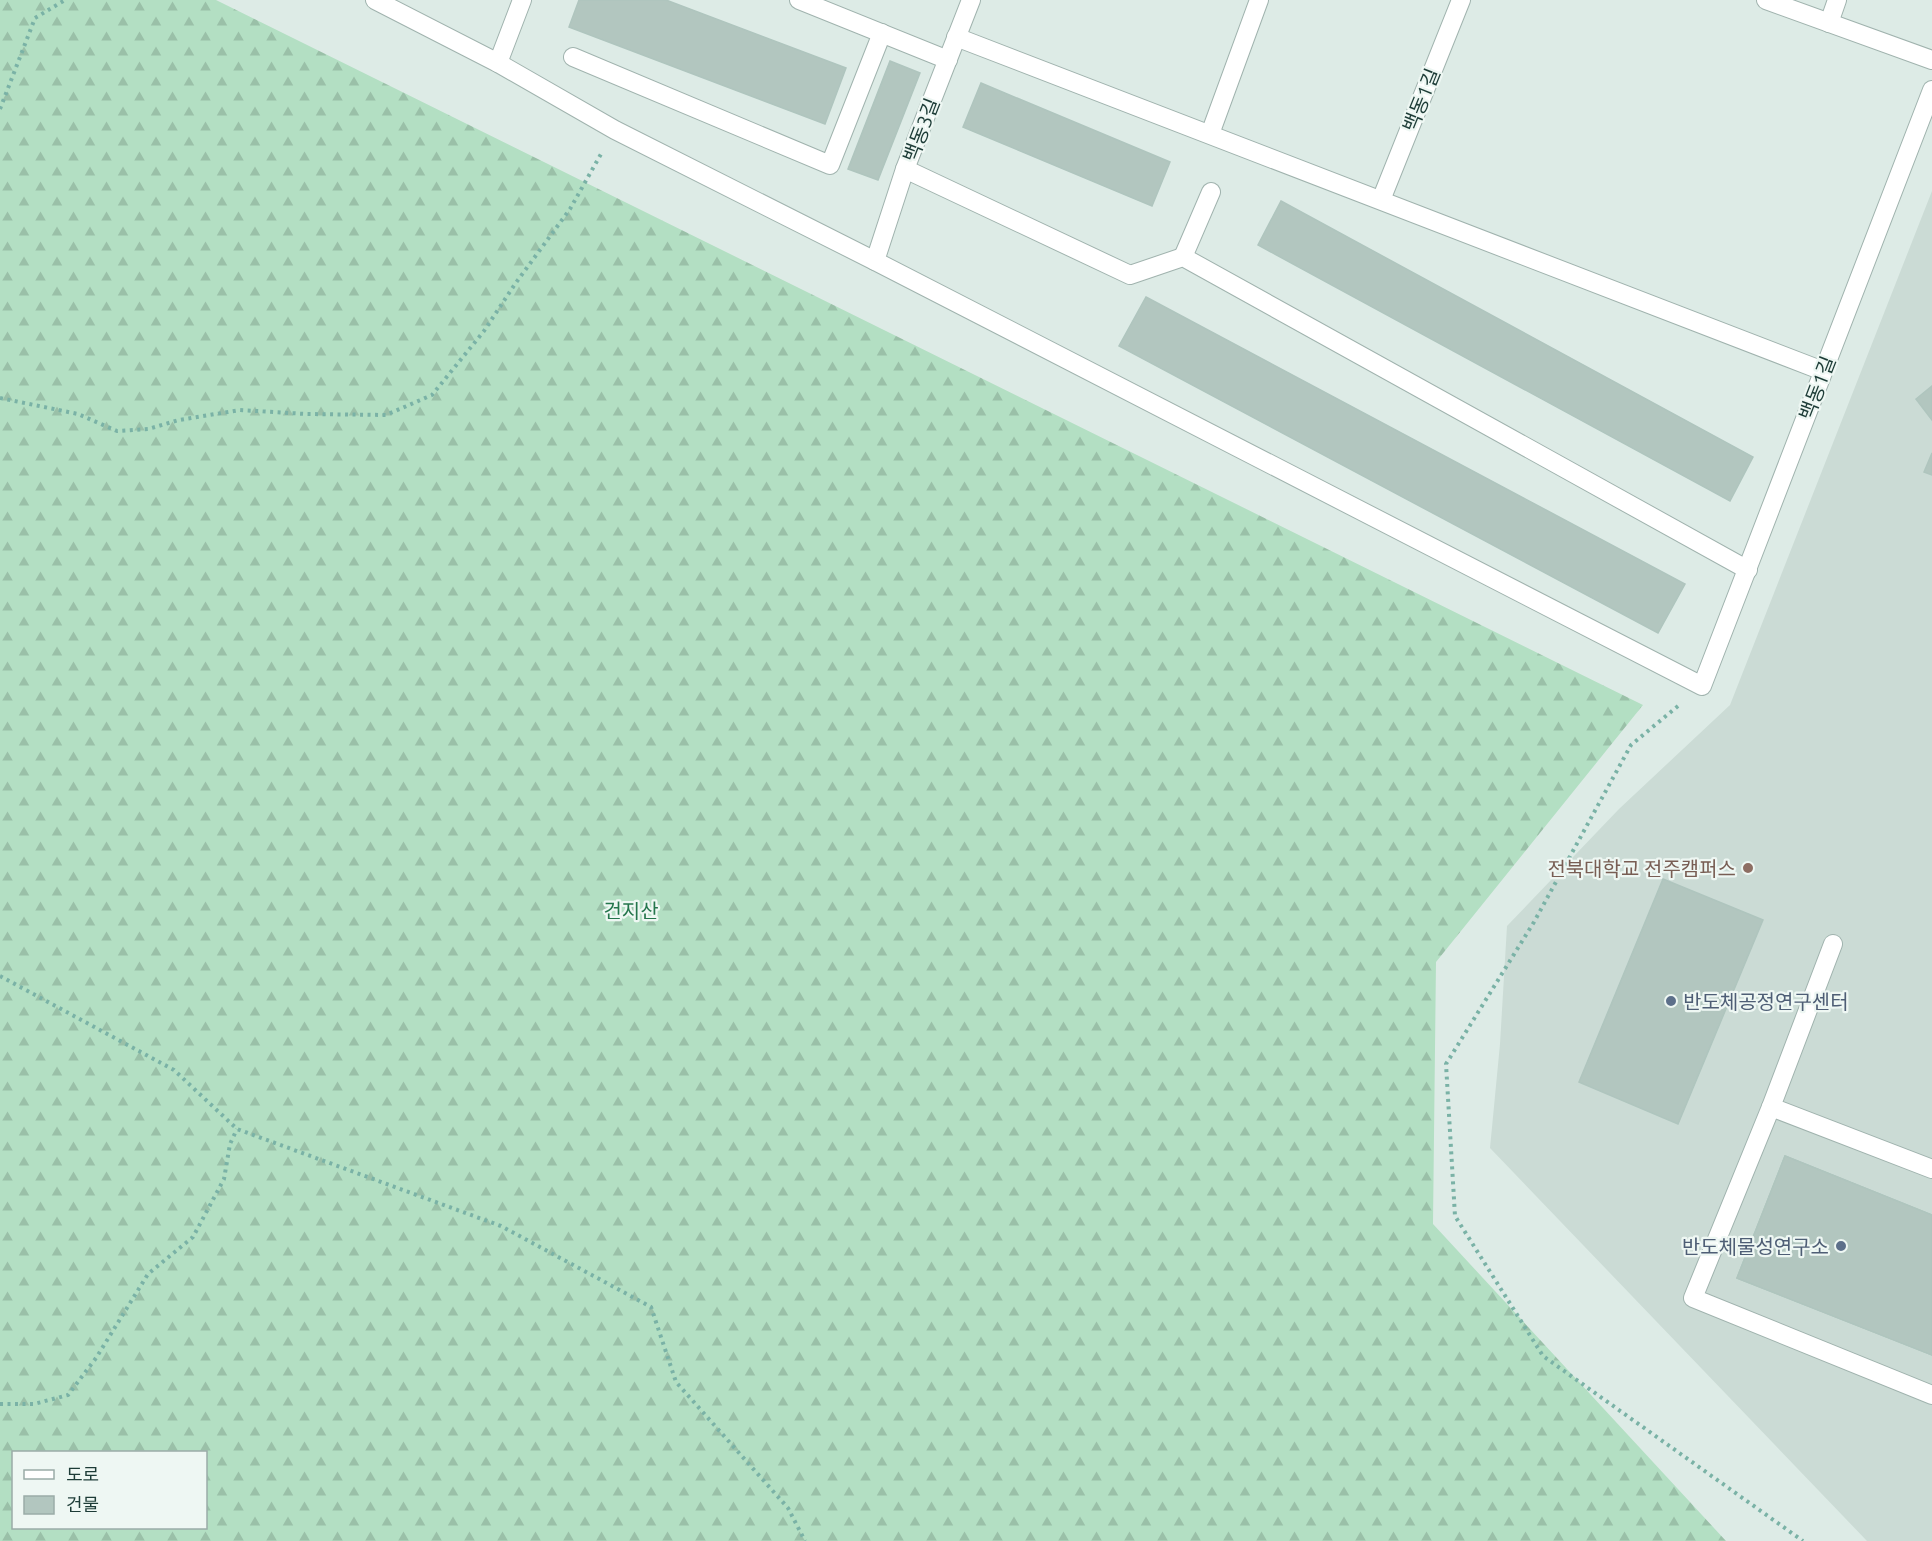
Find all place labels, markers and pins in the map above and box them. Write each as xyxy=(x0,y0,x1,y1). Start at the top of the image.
place label: 전북대학교 전주캠퍼스 xyxy=(1547,857,1736,880)
marker: 전북대학교 전주캠퍼스 xyxy=(1741,861,1755,875)
place label: 반도체공정연구센터 xyxy=(1683,990,1849,1013)
marker: 반도체공정연구센터 xyxy=(1664,994,1678,1008)
place label: 반도체물성연구소 xyxy=(1682,1235,1829,1258)
marker: 반도체물성연구소 xyxy=(1834,1239,1848,1253)

